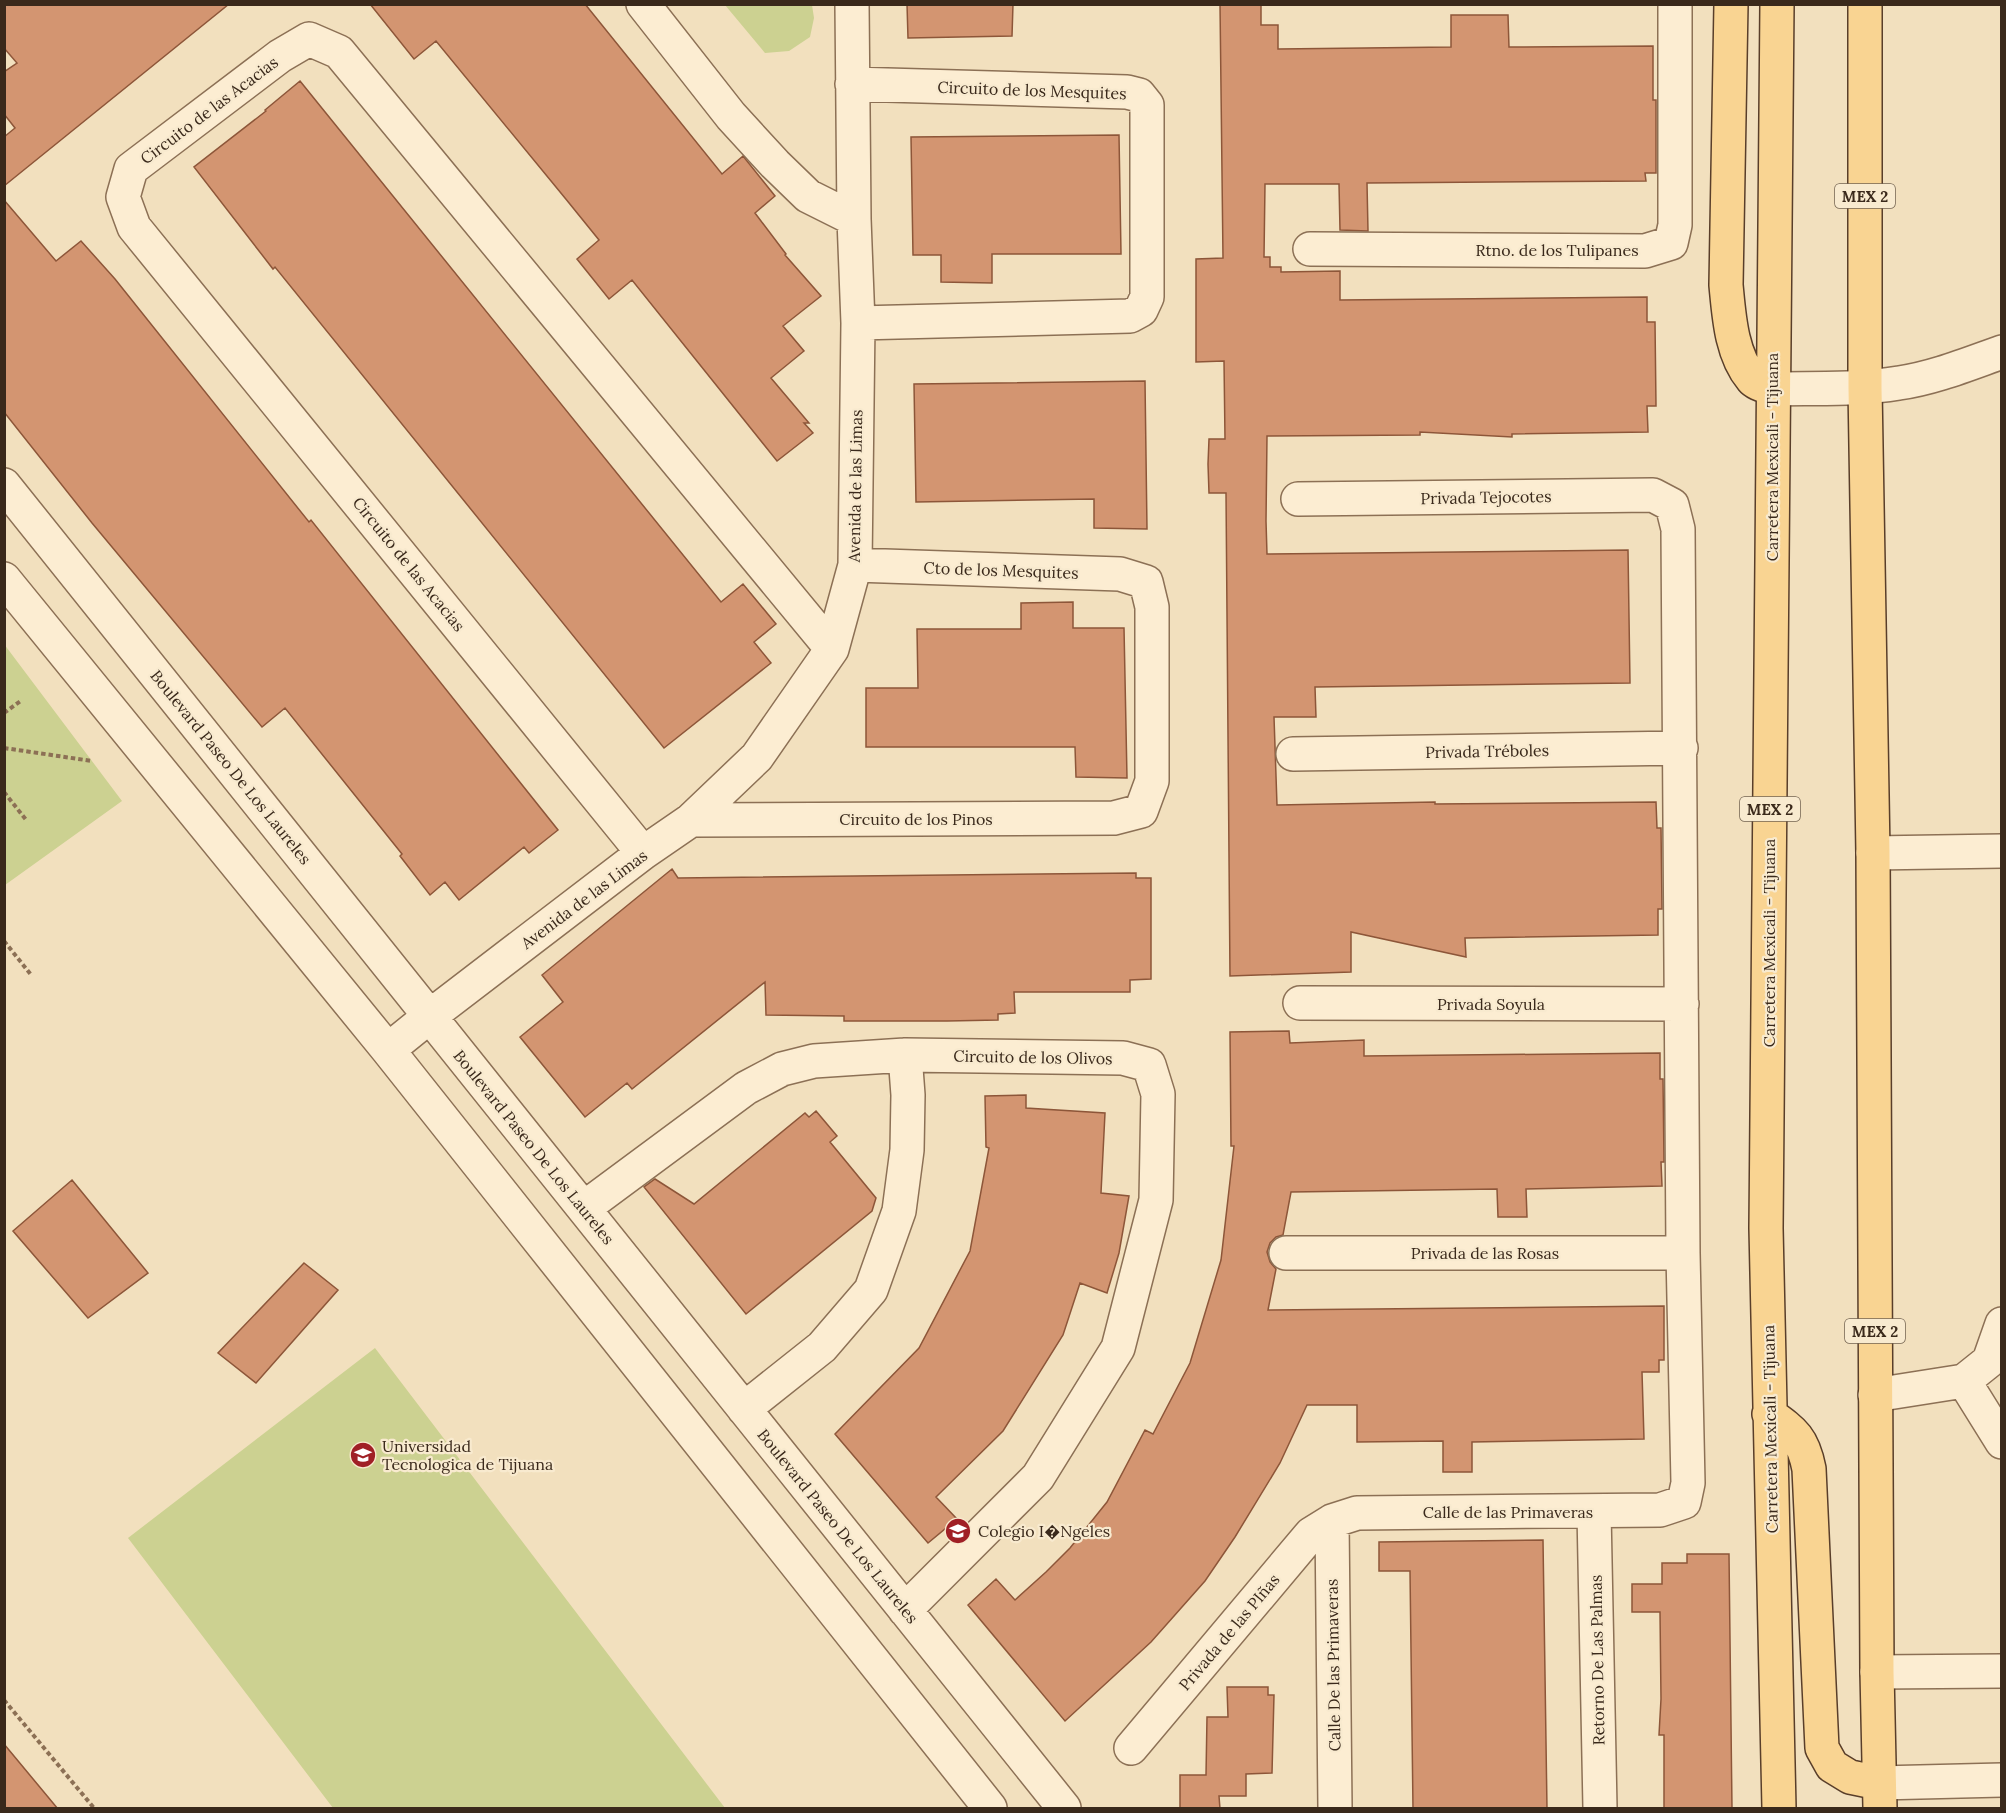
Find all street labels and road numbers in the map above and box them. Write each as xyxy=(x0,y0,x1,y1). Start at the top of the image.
street label: Circuito de las Acacias xyxy=(136,52,282,168)
street label: Circuito de los Mesquites xyxy=(937,77,1127,103)
road number: MEX 2 xyxy=(1835,184,1895,208)
street label: Rtno. de los Tulipanes xyxy=(1475,240,1639,260)
street label: Carretera Mexicali - Tijuana xyxy=(1762,353,1782,561)
street label: Avenida de las Limas xyxy=(844,409,866,564)
street label: Privada Tejocotes xyxy=(1420,486,1552,508)
street label: Circuito de las Acacias xyxy=(349,493,469,635)
street label: Cto de los Mesquites xyxy=(923,557,1079,583)
street label: Boulevard Paseo De Los Laureles xyxy=(146,666,316,868)
street label: Privada Tréboles xyxy=(1425,740,1549,762)
road number: MEX 2 xyxy=(1740,797,1800,821)
street label: Circuito de los Pinos xyxy=(839,809,993,829)
street label: Carretera Mexicali - Tijuana xyxy=(1759,839,1779,1047)
street label: Avenida de las Limas xyxy=(516,845,651,954)
street label: Privada Soyula xyxy=(1437,994,1545,1014)
street label: Boulevard Paseo De Los Laureles xyxy=(449,1046,619,1248)
street label: Circuito de los Olivos xyxy=(953,1046,1113,1068)
street label: Privada de las Rosas xyxy=(1411,1243,1559,1263)
road number: MEX 2 xyxy=(1845,1319,1905,1343)
street label: Carretera Mexicali - Tijuana xyxy=(1758,1325,1782,1533)
street label: Boulevard Paseo De Los Laureles xyxy=(753,1425,923,1627)
street label: Calle de las Primaveras xyxy=(1423,1502,1593,1522)
street label: Privada de las PIñas xyxy=(1174,1570,1284,1694)
street label: Retorno De Las Palmas xyxy=(1586,1574,1608,1746)
street label: Calle De las Primaveras xyxy=(1321,1578,1345,1752)

